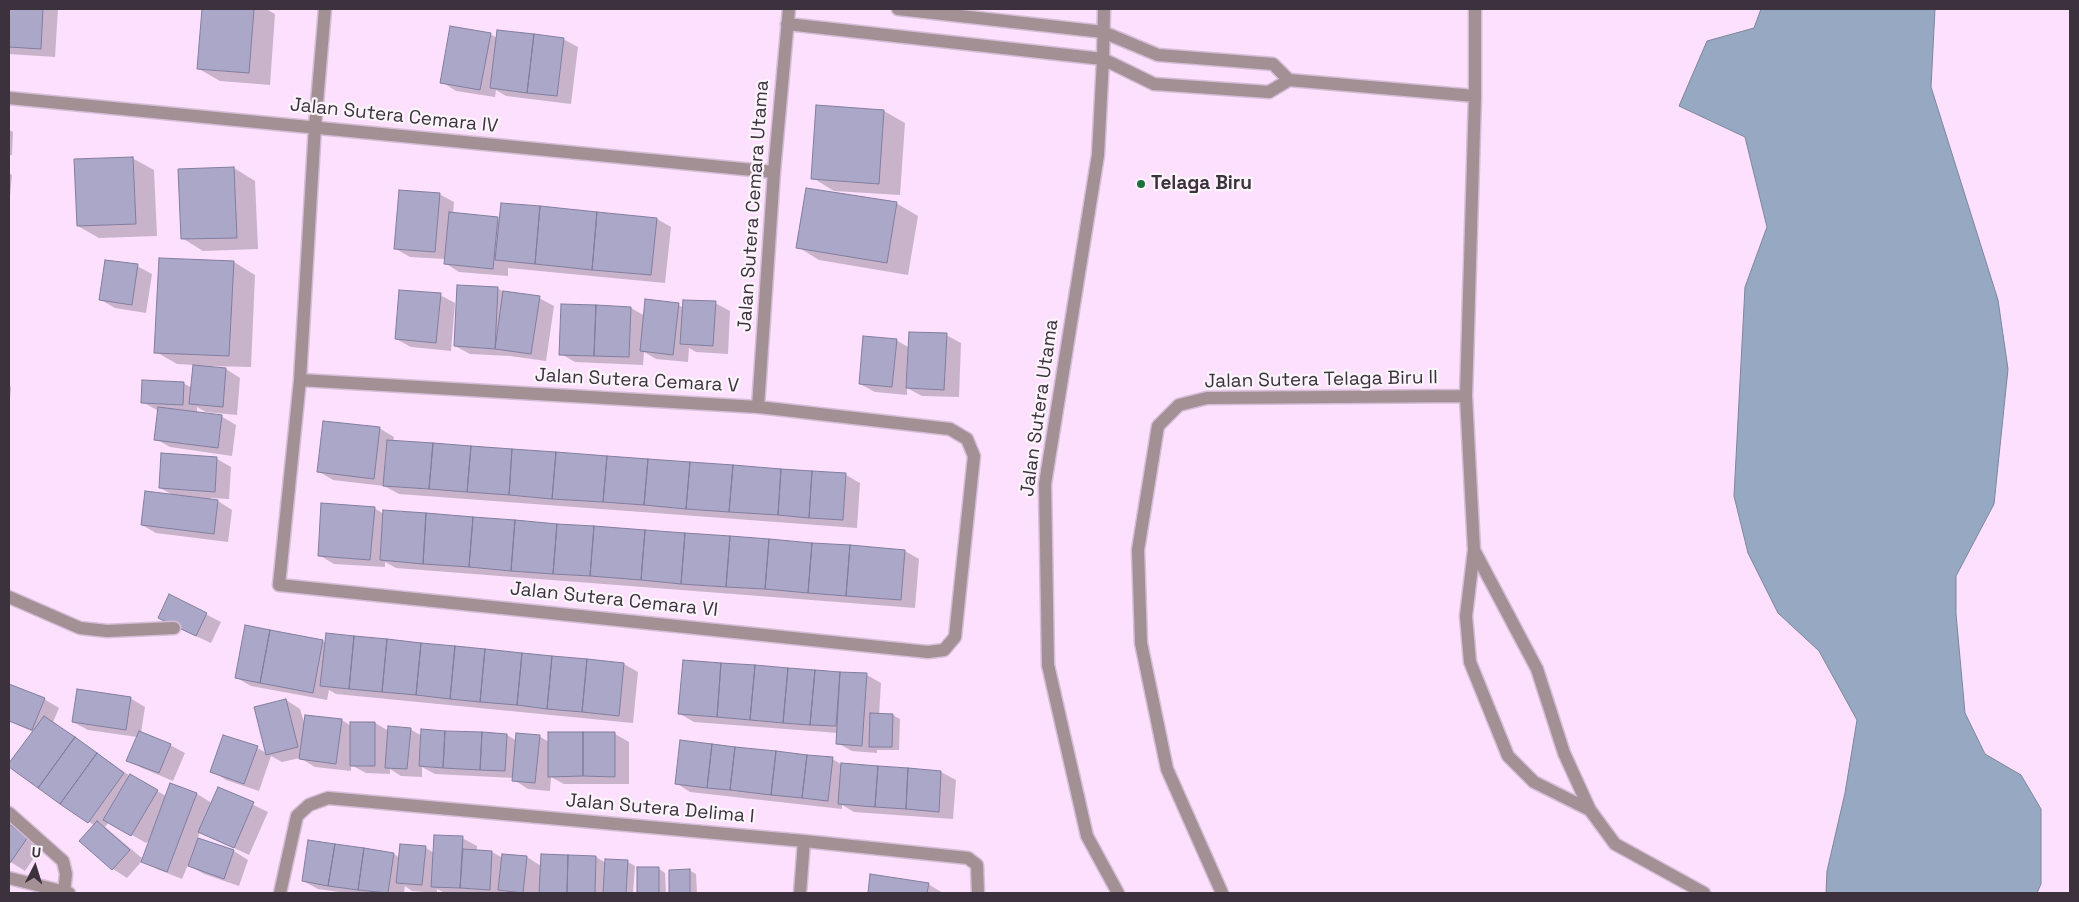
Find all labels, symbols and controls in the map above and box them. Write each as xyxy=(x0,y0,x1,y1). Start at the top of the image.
street label: Jalan Sutera Cemara Utama xyxy=(734,79,774,333)
street label: Jalan Sutera Cemara IV xyxy=(289,94,499,138)
place label: Telaga Biru xyxy=(1151,173,1252,195)
marker: Telaga Biru xyxy=(1135,178,1147,190)
street label: Jalan Sutera Utama xyxy=(1016,318,1064,498)
street label: Jalan Sutera Cemara V xyxy=(534,364,740,398)
street label: Jalan Sutera Telaga Biru II xyxy=(1204,367,1438,393)
street label: Jalan Sutera Cemara VI xyxy=(509,578,719,622)
street label: Jalan Sutera Delima I xyxy=(565,789,755,829)
north arrow xyxy=(10,842,60,892)
text: U xyxy=(31,843,42,861)

